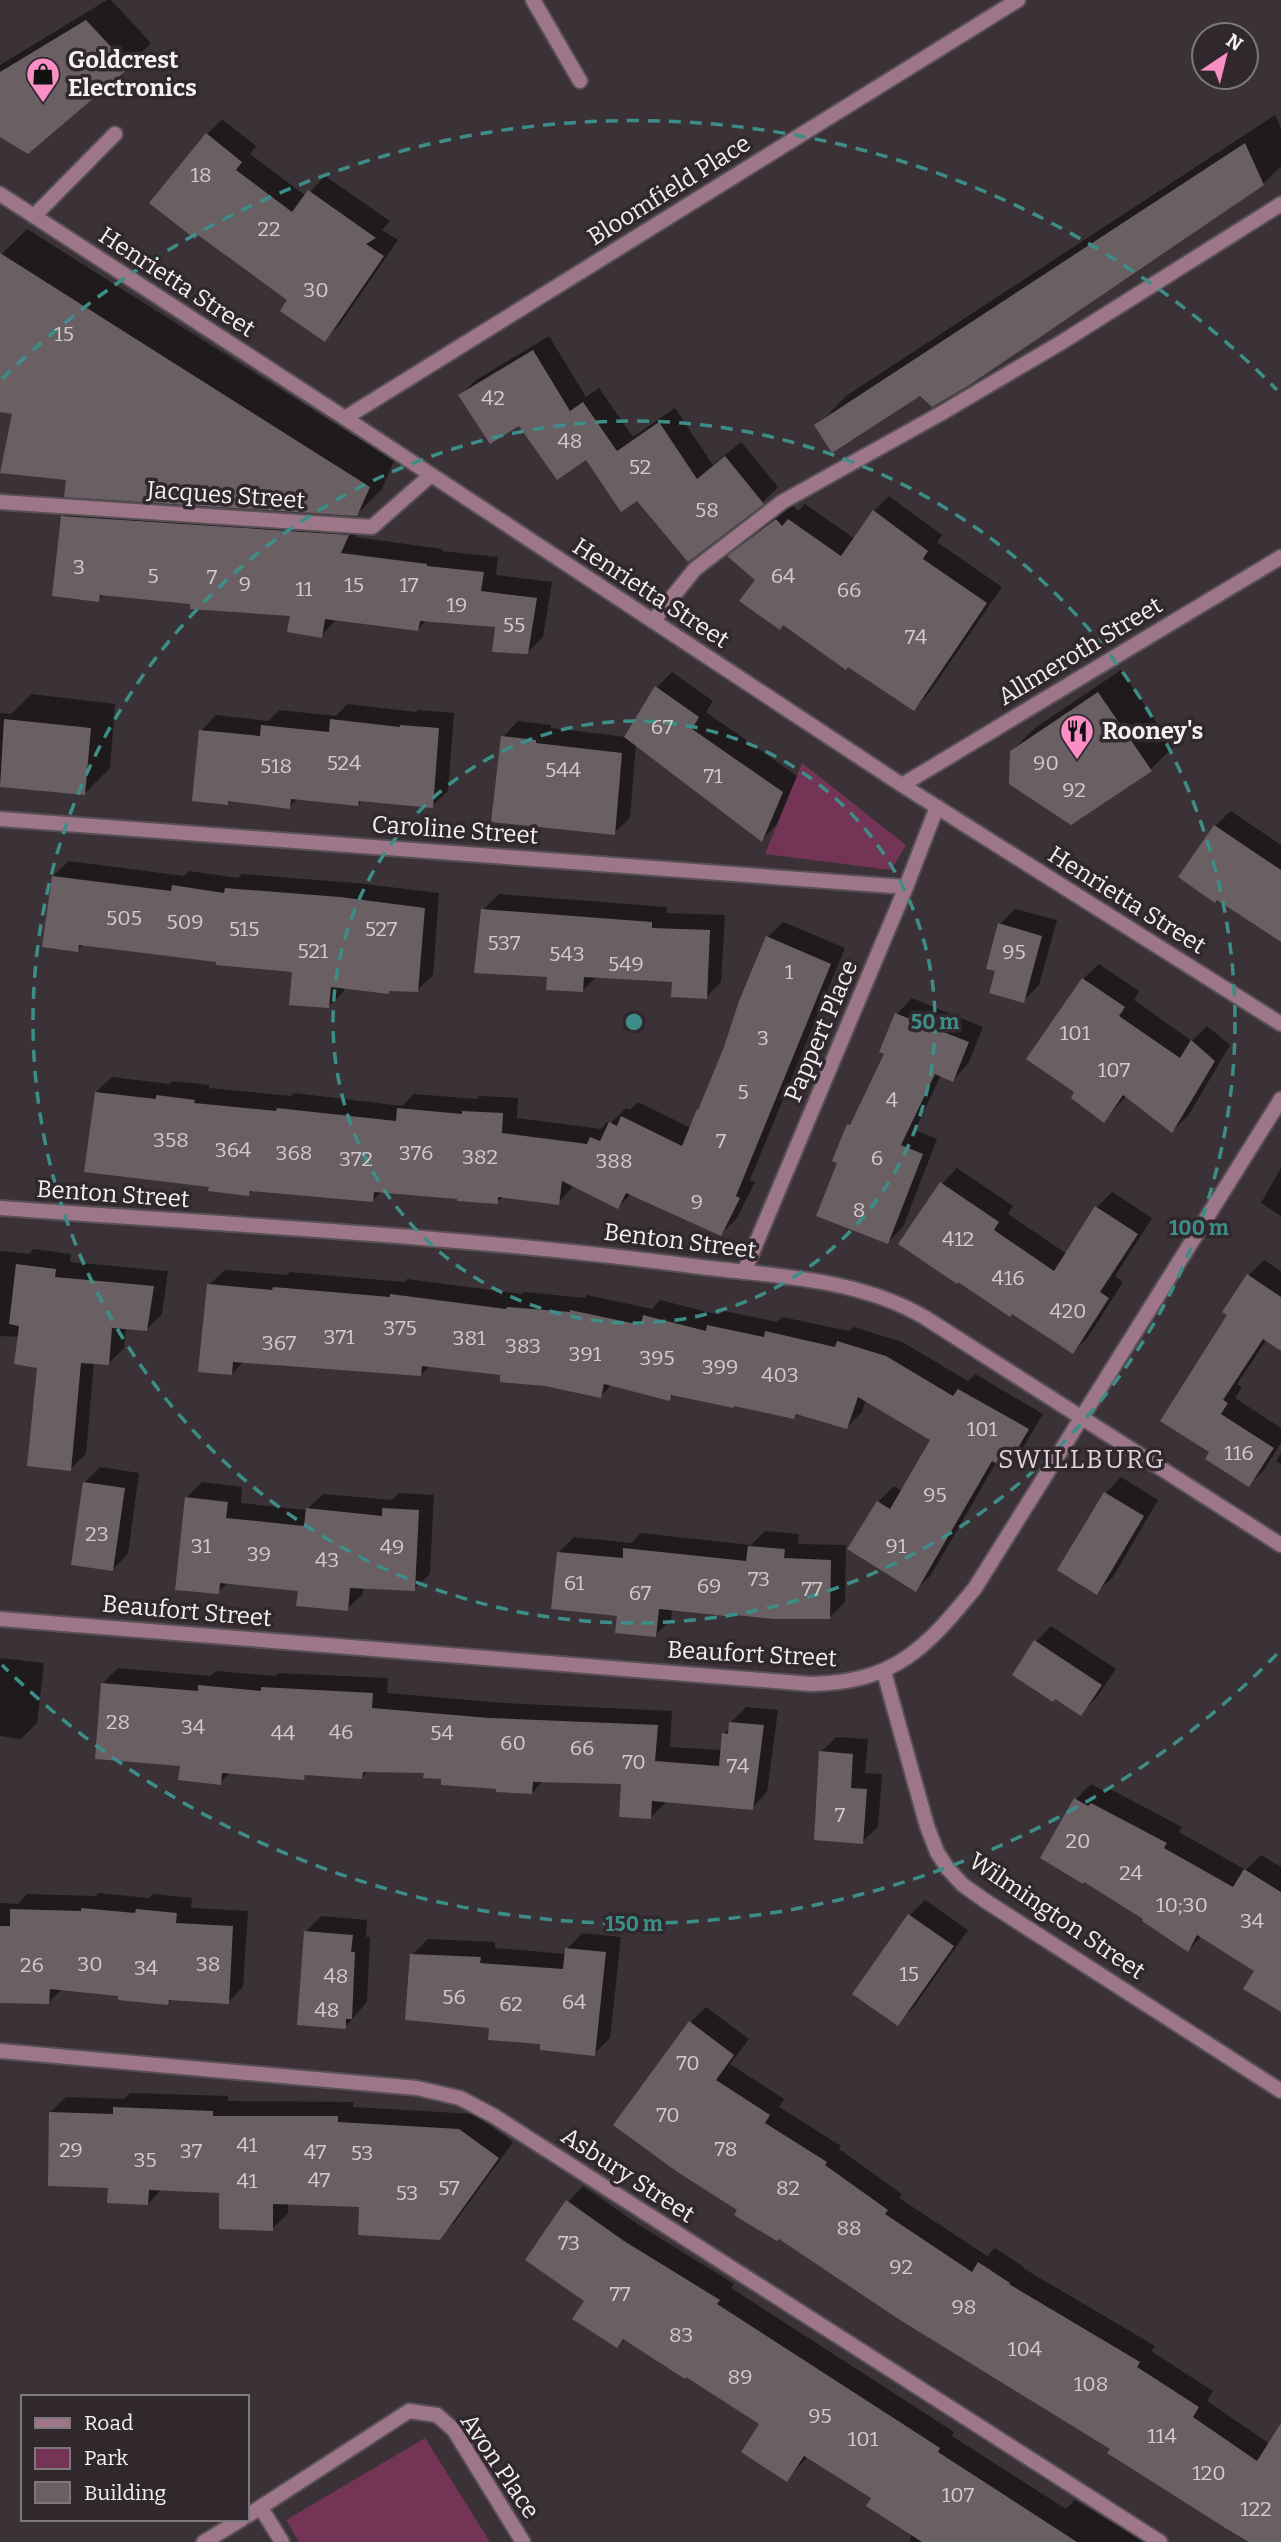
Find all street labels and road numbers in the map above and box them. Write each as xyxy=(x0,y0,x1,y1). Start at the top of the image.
street label: Bloomfield Place xyxy=(583,129,755,251)
street label: Henrietta Street xyxy=(94,221,261,343)
street label: Jacques Street xyxy=(145,475,306,515)
street label: Henrietta Street xyxy=(568,532,735,654)
street label: Allmeroth Street xyxy=(993,591,1167,711)
street label: Caroline Street xyxy=(371,810,540,850)
street label: Henrietta Street xyxy=(1043,840,1211,960)
street label: Pappert Place xyxy=(779,956,863,1106)
street label: Benton Street xyxy=(35,1175,191,1213)
street label: Benton Street xyxy=(602,1218,758,1264)
street label: Beaufort Street xyxy=(101,1590,273,1632)
street label: Beaufort Street xyxy=(666,1636,838,1672)
street label: Wilmington Street xyxy=(964,1847,1150,1985)
street label: Asbury Street xyxy=(556,2122,700,2229)
street label: Avon Place xyxy=(455,2408,545,2524)

